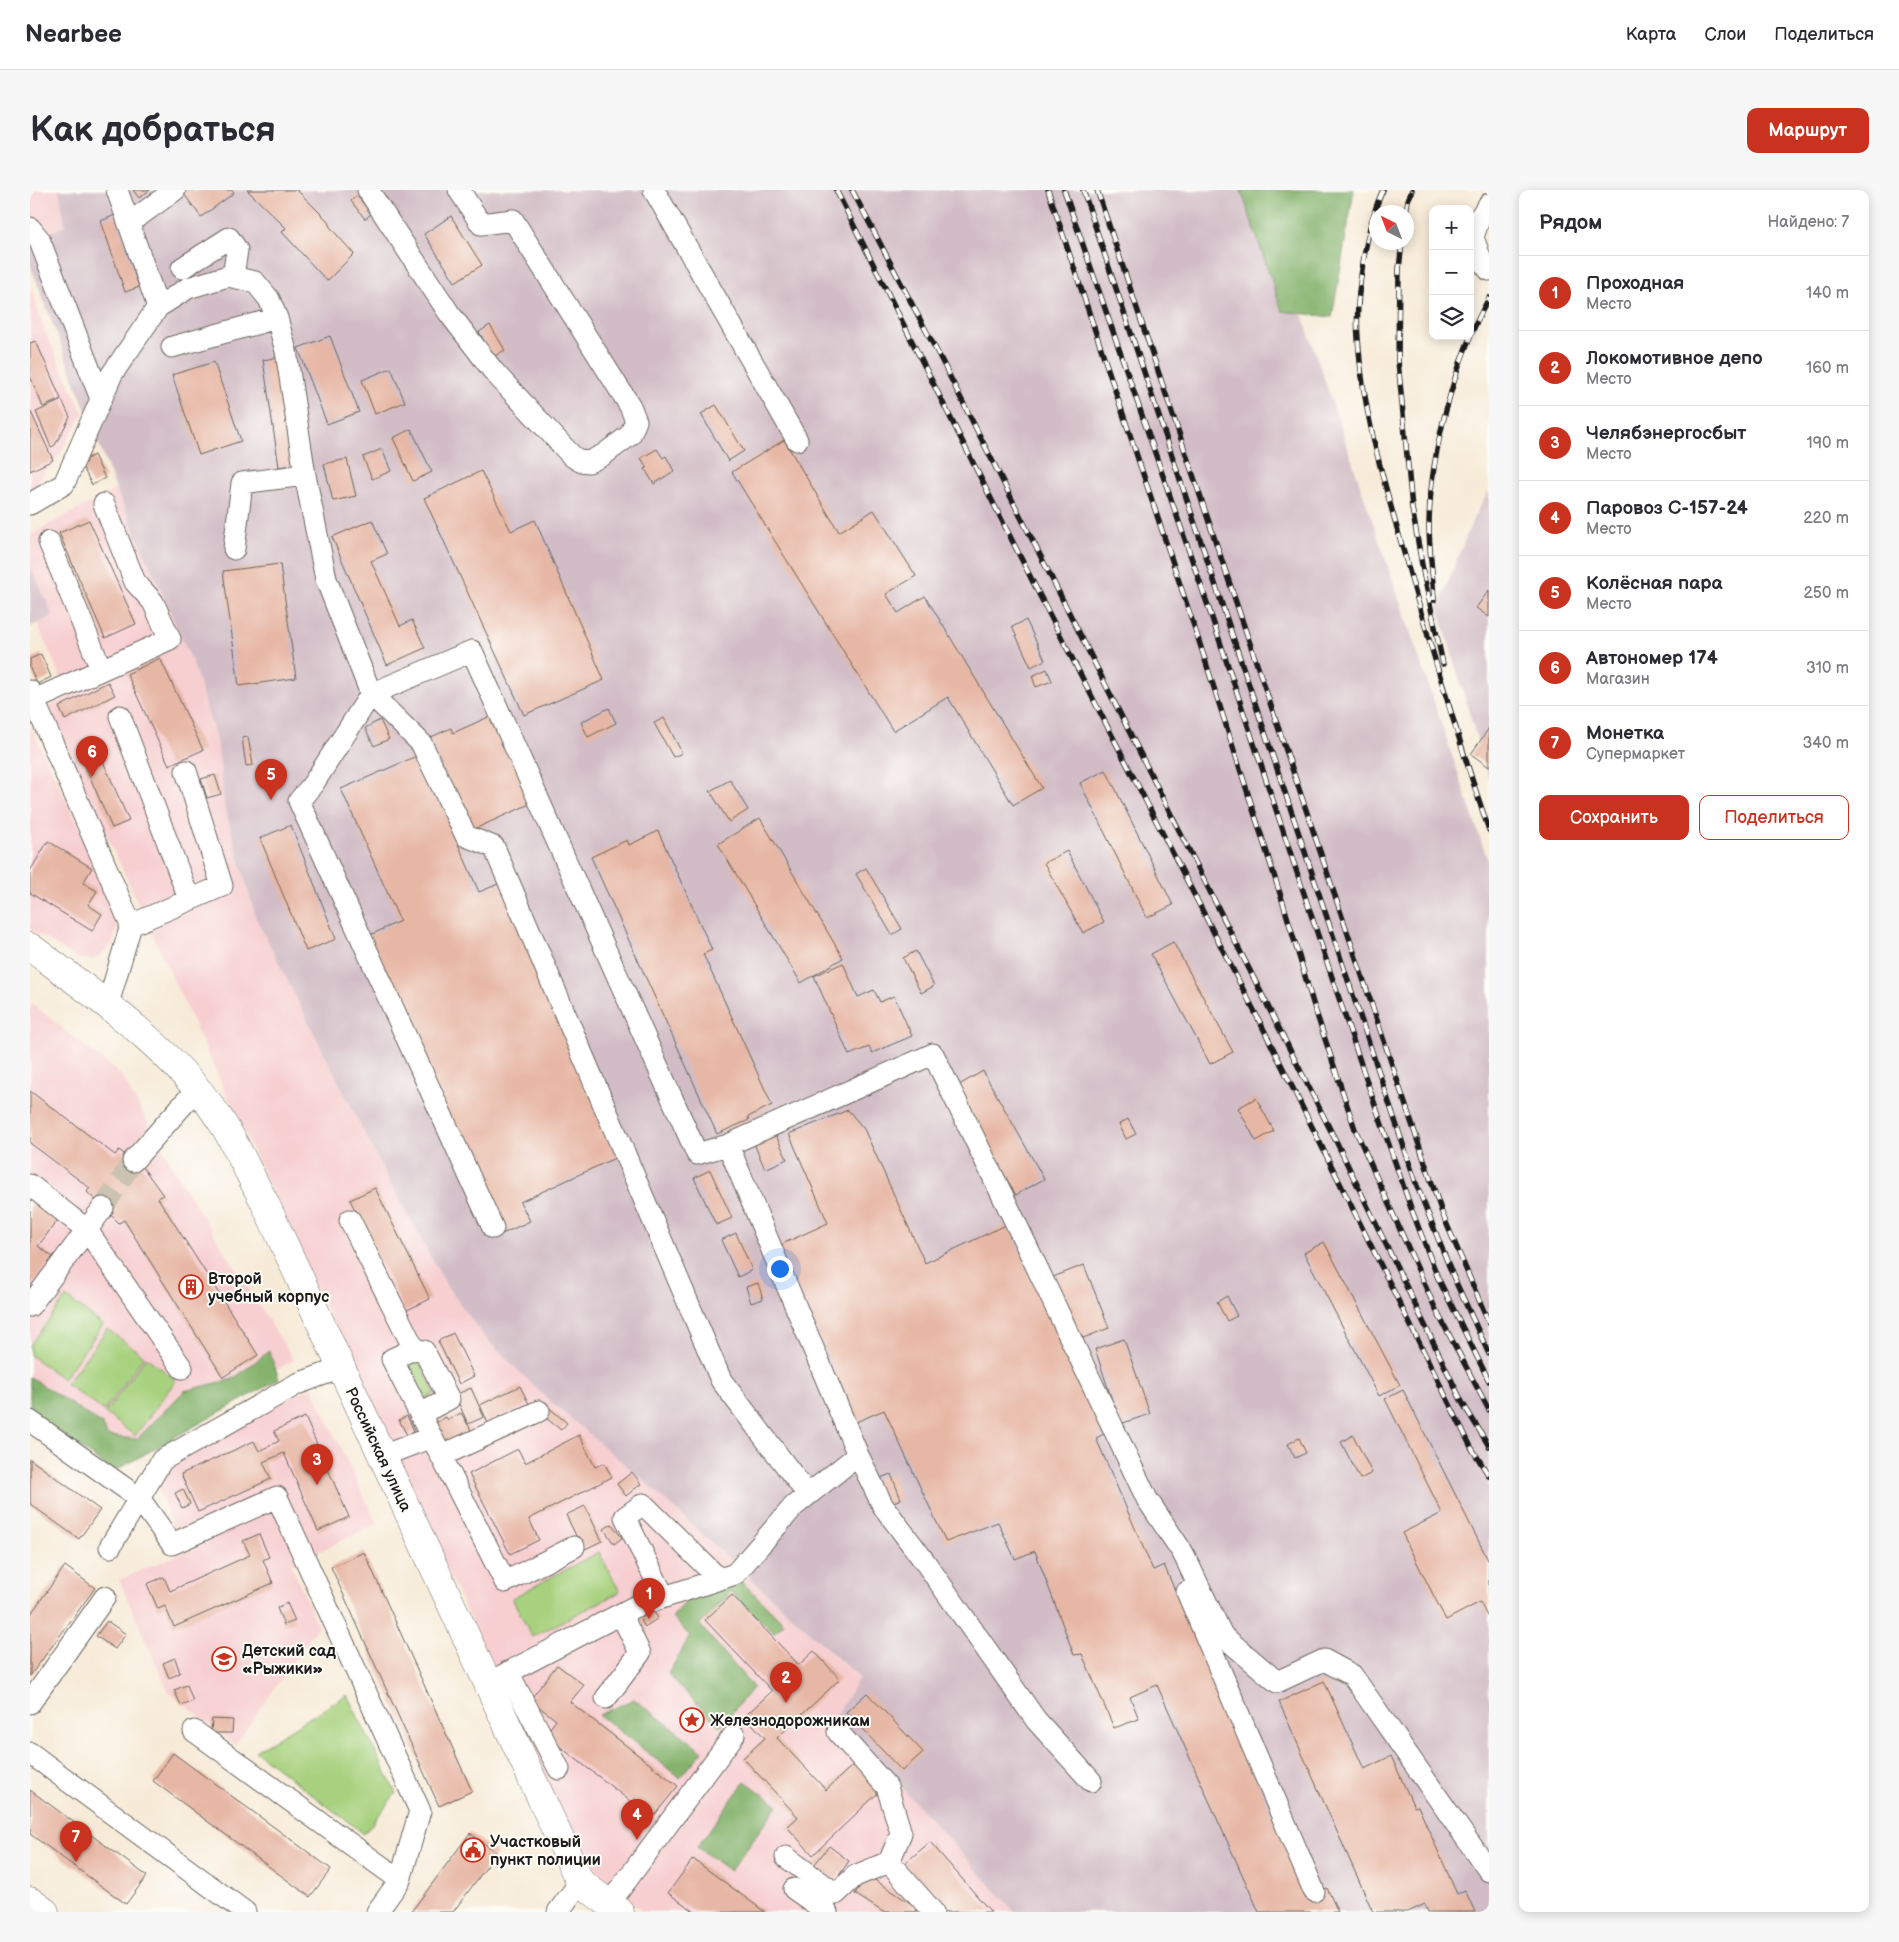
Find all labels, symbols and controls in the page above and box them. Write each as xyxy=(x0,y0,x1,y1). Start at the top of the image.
text: Nearbee xyxy=(25,20,122,49)
text: Карта xyxy=(1626,24,1676,45)
text: Слои xyxy=(1704,24,1746,45)
text: Поделиться xyxy=(1774,24,1874,45)
button: Маршрут xyxy=(1747,108,1869,153)
text: Как добраться xyxy=(30,109,276,152)
north arrow xyxy=(1369,205,1414,250)
map controls xyxy=(1429,205,1474,340)
button: + xyxy=(1429,205,1474,250)
text: Рядом xyxy=(1539,210,1602,235)
text: Найдено: 7 xyxy=(1767,213,1849,232)
button: − xyxy=(1429,250,1474,295)
text: Проходная xyxy=(1586,272,1684,295)
text: 1 xyxy=(1552,284,1558,303)
text: 140 m xyxy=(1806,284,1849,303)
button: layers xyxy=(1429,295,1474,340)
text: Место xyxy=(1586,295,1632,314)
text: Локомотивное депо xyxy=(1586,347,1763,370)
text: 2 xyxy=(1550,359,1560,378)
text: 160 m xyxy=(1806,359,1849,378)
text: Место xyxy=(1586,370,1632,389)
text: Челябэнергосбыт xyxy=(1586,422,1746,445)
text: 3 xyxy=(1550,434,1560,453)
text: 190 m xyxy=(1807,434,1849,453)
text: Место xyxy=(1586,445,1632,464)
text: Паровоз С-157-24 xyxy=(1586,497,1748,520)
text: 4 xyxy=(1550,509,1560,528)
text: 220 m xyxy=(1803,509,1849,528)
text: Место xyxy=(1586,520,1632,539)
text: Колёсная пара xyxy=(1586,572,1722,595)
text: 5 xyxy=(1550,584,1560,603)
text: 250 m xyxy=(1803,584,1849,603)
text: Место xyxy=(1586,595,1632,614)
text: Автономер 174 xyxy=(1586,647,1718,670)
text: 6 xyxy=(1550,659,1560,678)
text: 310 m xyxy=(1806,659,1849,678)
text: Магазин xyxy=(1586,670,1650,689)
text: Монетка xyxy=(1586,722,1664,745)
text: 7 xyxy=(1551,734,1559,753)
text: 340 m xyxy=(1802,734,1849,753)
pin: 6 xyxy=(76,736,108,777)
text: Супермаркет xyxy=(1586,745,1685,764)
pin: 5 xyxy=(255,759,287,800)
button: Сохранить xyxy=(1539,795,1689,840)
button: Поделиться xyxy=(1699,795,1849,840)
your location xyxy=(767,1256,793,1282)
place label: Второй учебный корпус xyxy=(208,1270,329,1307)
building icon: Второй учебный корпус xyxy=(178,1274,204,1300)
street label: Российская улица xyxy=(340,1384,415,1515)
pin: 3 xyxy=(301,1444,333,1485)
pin: 1 xyxy=(633,1578,665,1619)
place label: Детский сад «Рыжики» xyxy=(242,1642,336,1679)
school or university icon: Детский сад «Рыжики» xyxy=(211,1646,237,1672)
pin: 2 xyxy=(770,1662,802,1703)
place icon: Железнодорожникам xyxy=(679,1707,705,1733)
place label: Железнодорожникам xyxy=(710,1712,870,1731)
pin: 4 xyxy=(621,1799,653,1840)
pin: 7 xyxy=(60,1821,92,1862)
place label: Участковый пункт полиции xyxy=(490,1833,601,1870)
public building icon: Участковый пункт полиции xyxy=(460,1837,486,1863)

